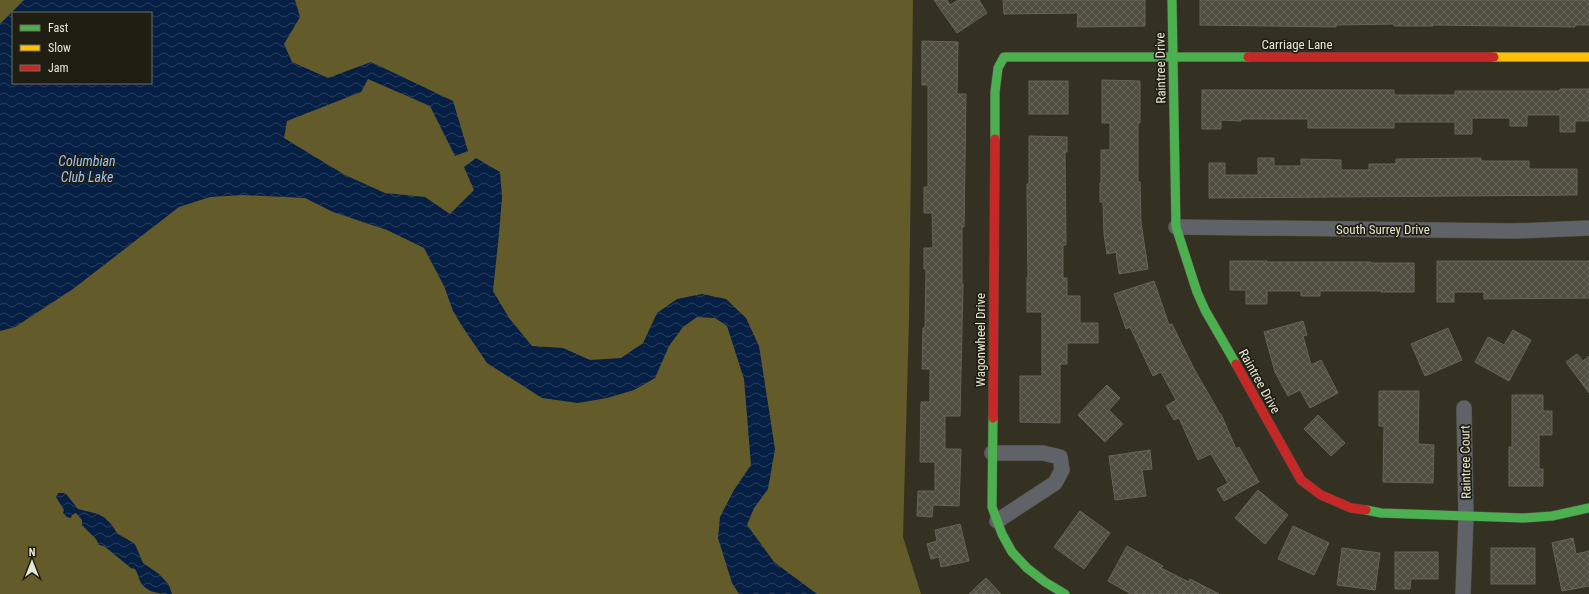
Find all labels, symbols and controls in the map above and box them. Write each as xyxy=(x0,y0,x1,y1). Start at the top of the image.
legend xyxy=(12,12,152,84)
text: Fast xyxy=(48,21,69,35)
street label: Raintree Drive xyxy=(1152,32,1169,104)
street label: Carriage Lane xyxy=(1261,37,1333,52)
text: Slow xyxy=(48,41,71,55)
text: Jam xyxy=(48,61,69,75)
water label: Columbian Club Lake xyxy=(58,153,116,185)
street label: South Surrey Drive xyxy=(1336,222,1430,237)
street label: Wagonwheel Drive xyxy=(973,293,988,387)
street label: Raintree Drive xyxy=(1236,346,1283,416)
street label: Raintree Court xyxy=(1457,425,1474,499)
north arrow xyxy=(12,542,52,582)
text: N xyxy=(29,546,36,559)

